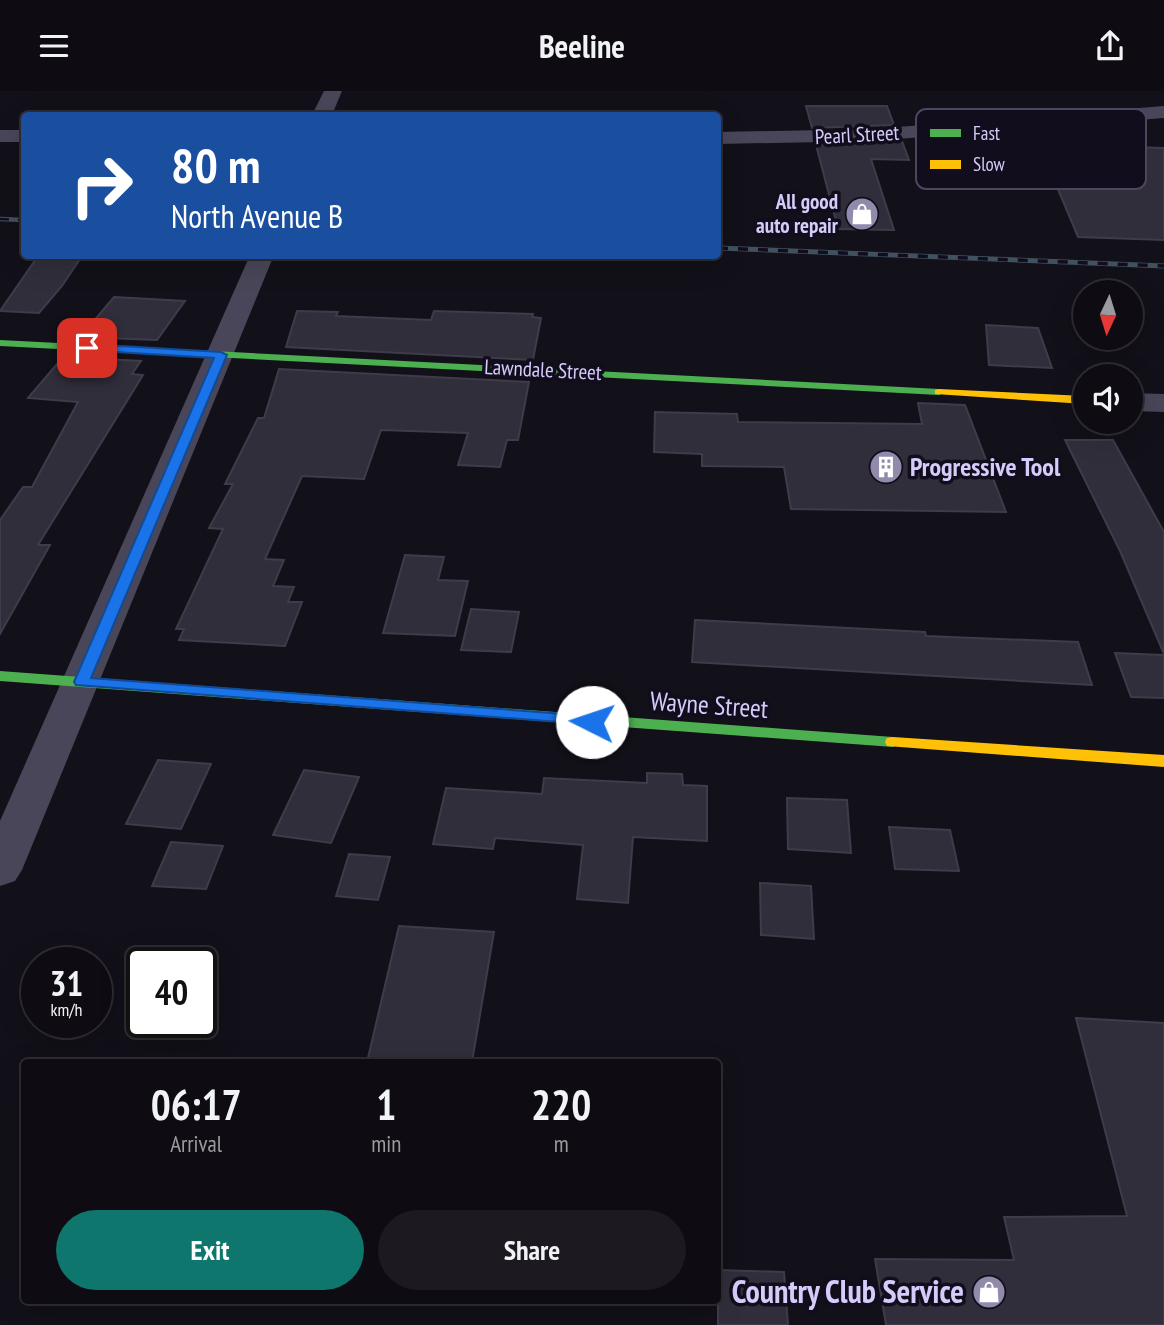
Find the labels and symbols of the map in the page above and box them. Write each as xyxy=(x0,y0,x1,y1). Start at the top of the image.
legend xyxy=(916,109,1146,189)
street label: Pearl Street xyxy=(814,119,900,150)
text: Fast xyxy=(973,121,1001,145)
text: Slow xyxy=(973,152,1006,176)
place label: All good auto repair xyxy=(756,188,839,239)
shop icon: All good auto repair xyxy=(843,195,881,233)
north arrow xyxy=(1073,280,1143,350)
pin xyxy=(57,318,117,378)
street label: Lawndale Street xyxy=(484,353,603,386)
building icon: Progressive Tool xyxy=(867,448,905,486)
place label: Progressive Tool xyxy=(910,450,1061,483)
street label: Wayne Street xyxy=(649,684,769,725)
position arrow xyxy=(555,685,629,759)
speed limit sign: 40 xyxy=(126,947,217,1038)
place label: Country Club Service xyxy=(732,1270,964,1312)
shop icon: Country Club Service xyxy=(970,1273,1008,1311)

